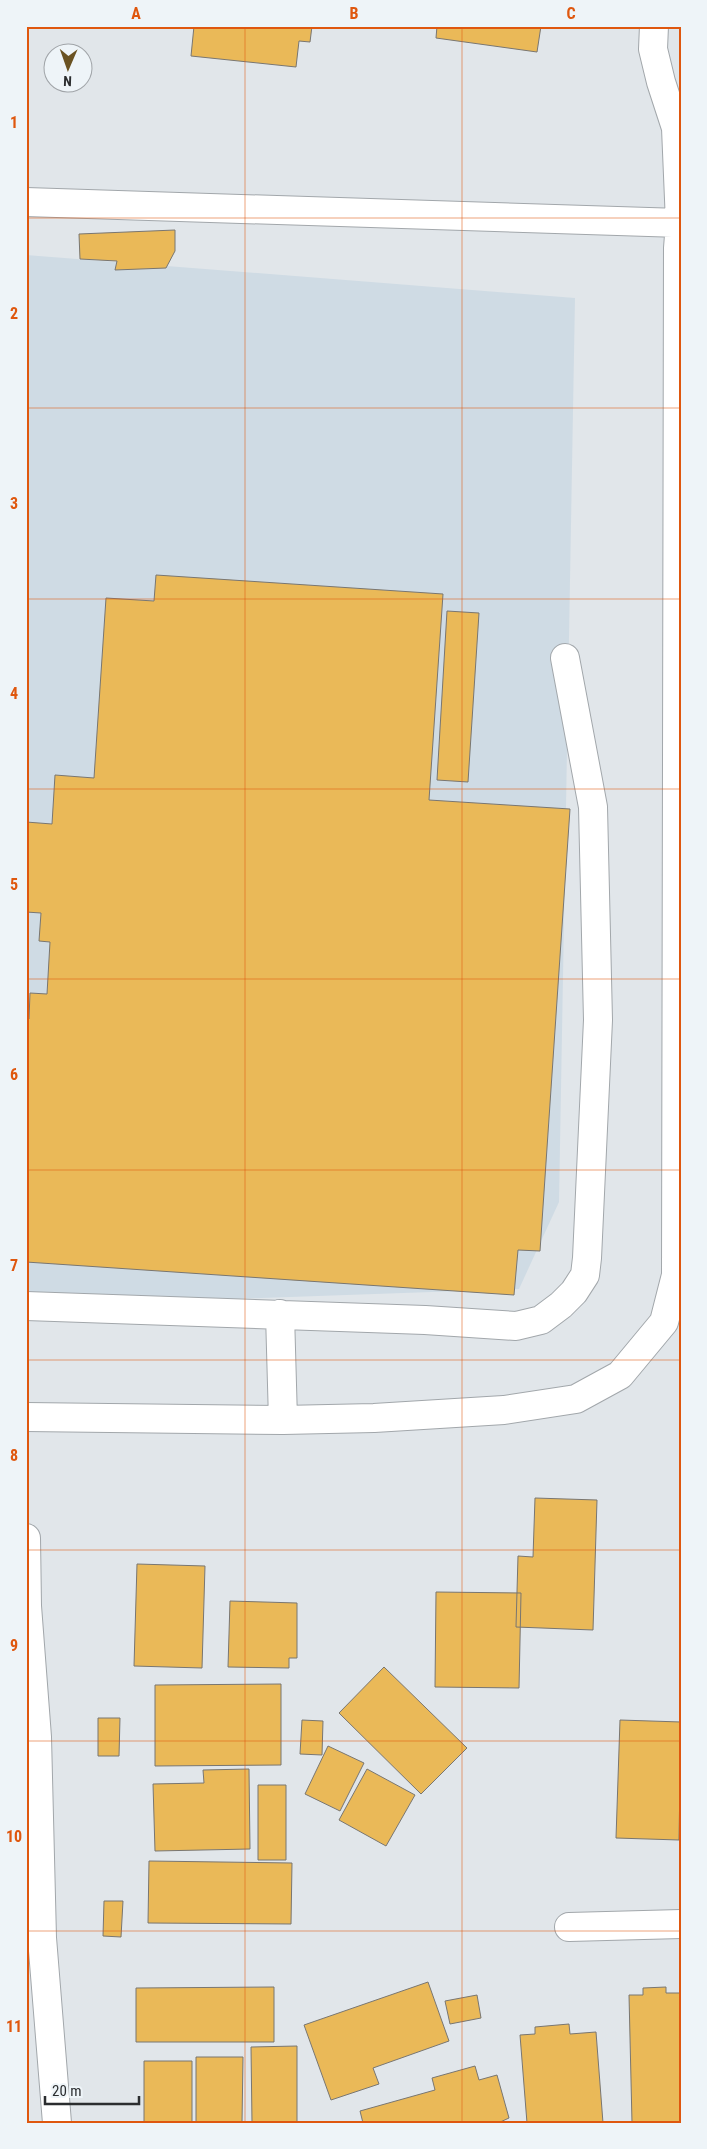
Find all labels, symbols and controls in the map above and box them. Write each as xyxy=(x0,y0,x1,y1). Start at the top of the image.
text: A xyxy=(131,4,141,23)
text: B xyxy=(350,4,359,23)
text: C xyxy=(566,4,576,23)
north arrow xyxy=(42,42,92,92)
text: N xyxy=(63,73,72,89)
text: 1 xyxy=(10,113,18,132)
text: 2 xyxy=(10,304,18,323)
text: 3 xyxy=(10,494,18,513)
text: 4 xyxy=(10,684,18,703)
text: 5 xyxy=(10,875,18,894)
text: 6 xyxy=(10,1065,18,1084)
text: 7 xyxy=(10,1256,18,1275)
text: 8 xyxy=(10,1446,18,1465)
text: 9 xyxy=(10,1636,18,1655)
text: 10 xyxy=(6,1827,22,1846)
text: 11 xyxy=(6,2017,22,2036)
scale bar xyxy=(45,2074,139,2106)
text: 20 m xyxy=(52,2082,82,2100)

